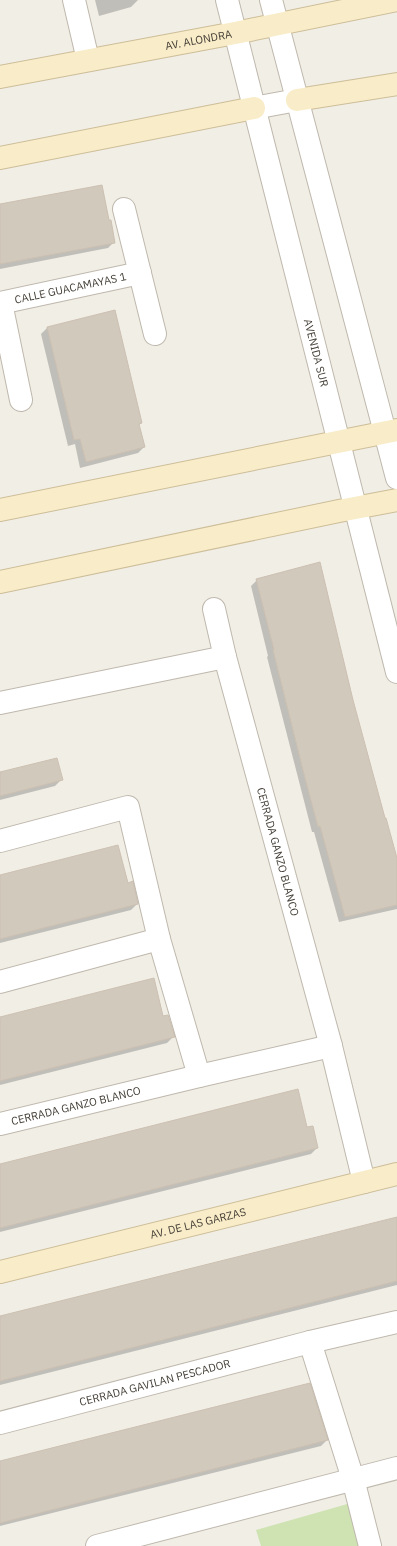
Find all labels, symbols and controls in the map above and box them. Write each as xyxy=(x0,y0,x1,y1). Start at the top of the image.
street label: AV. ALONDRA xyxy=(164,27,233,53)
street label: CALLE GUACAMAYAS 1 xyxy=(13,269,128,307)
street label: AVENIDA SUR xyxy=(301,317,332,388)
street label: CERRADA GANZO BLANCO xyxy=(254,786,302,918)
street label: CERRADA GANZO BLANCO xyxy=(10,1083,142,1128)
street label: AV. DE LAS GARZAS xyxy=(149,1205,247,1242)
street label: CERRADA GAVILAN PESCADOR xyxy=(78,1356,232,1409)

